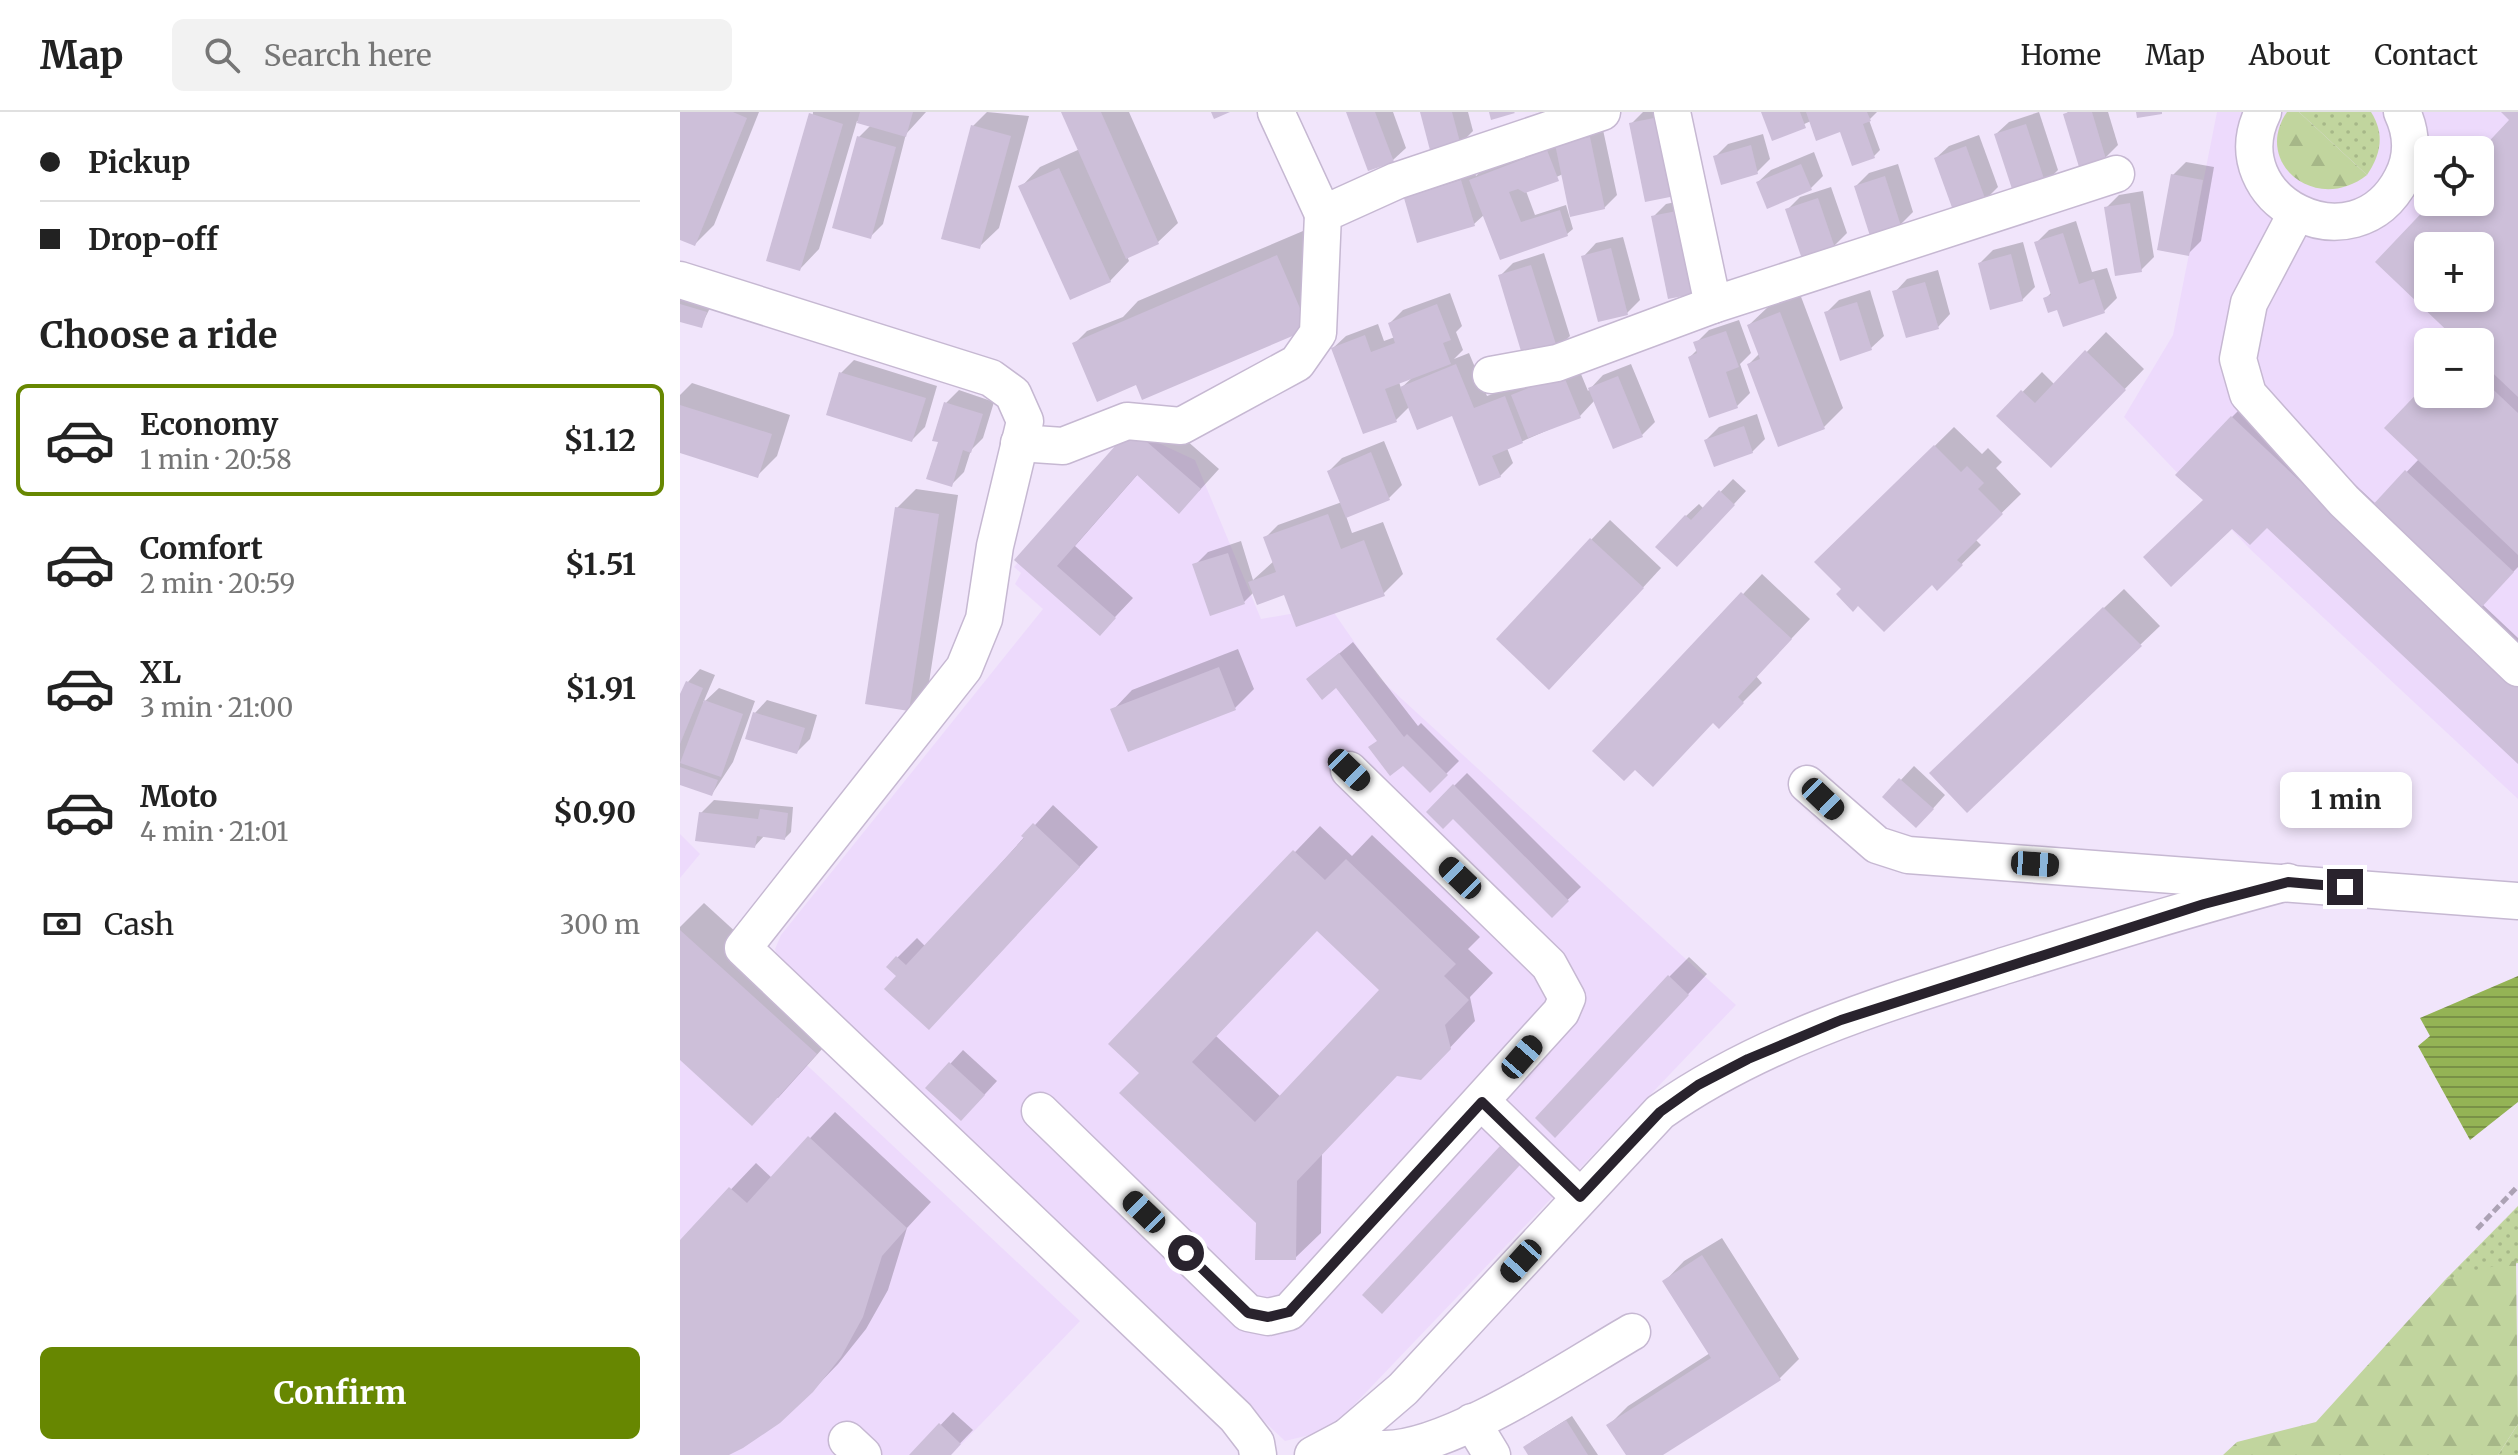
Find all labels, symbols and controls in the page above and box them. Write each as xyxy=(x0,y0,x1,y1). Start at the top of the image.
search box xyxy=(172,19,732,91)
text: Map xyxy=(40,32,124,79)
icon: search xyxy=(200,33,244,77)
text: Search here xyxy=(264,36,432,74)
text: Home xyxy=(2020,37,2101,73)
text: Map xyxy=(2145,37,2205,73)
text: About xyxy=(2249,37,2330,73)
text: Contact xyxy=(2374,37,2478,73)
map controls xyxy=(2414,136,2494,408)
button: locate xyxy=(2414,136,2494,216)
text: Pickup xyxy=(88,143,190,181)
text: Drop-off xyxy=(88,220,218,258)
button: + xyxy=(2414,232,2494,312)
text: Choose a ride xyxy=(40,313,277,358)
button: − xyxy=(2414,328,2494,408)
icon: car xyxy=(44,404,116,476)
text: Economy xyxy=(140,405,278,443)
text: $1.12 xyxy=(564,421,636,459)
text: 1 min · 20:58 xyxy=(140,443,292,476)
icon: car xyxy=(44,528,116,600)
text: Comfort xyxy=(140,529,263,567)
text: $1.51 xyxy=(565,545,636,583)
text: 2 min · 20:59 xyxy=(140,567,295,600)
icon: car xyxy=(44,652,116,724)
text: XL xyxy=(140,653,181,691)
text: $1.91 xyxy=(565,669,636,707)
text: 3 min · 21:00 xyxy=(140,691,293,724)
car xyxy=(1323,745,1375,795)
callout: 1 min xyxy=(2279,771,2411,827)
car xyxy=(1797,774,1849,824)
icon: car xyxy=(44,776,116,848)
text: Moto xyxy=(140,777,218,815)
text: 1 min xyxy=(2311,783,2381,816)
text: $0.90 xyxy=(553,793,636,831)
text: 4 min · 21:01 xyxy=(140,815,288,848)
car xyxy=(2010,850,2060,878)
car xyxy=(1434,853,1486,903)
route end xyxy=(2327,869,2363,905)
icon: cash xyxy=(40,902,84,946)
text: Cash xyxy=(104,905,174,943)
text: 300 m xyxy=(560,908,640,941)
car xyxy=(1497,1031,1547,1083)
car xyxy=(1118,1187,1170,1237)
route start xyxy=(1168,1235,1204,1271)
car xyxy=(1496,1235,1546,1287)
button: Confirm xyxy=(40,1347,640,1439)

